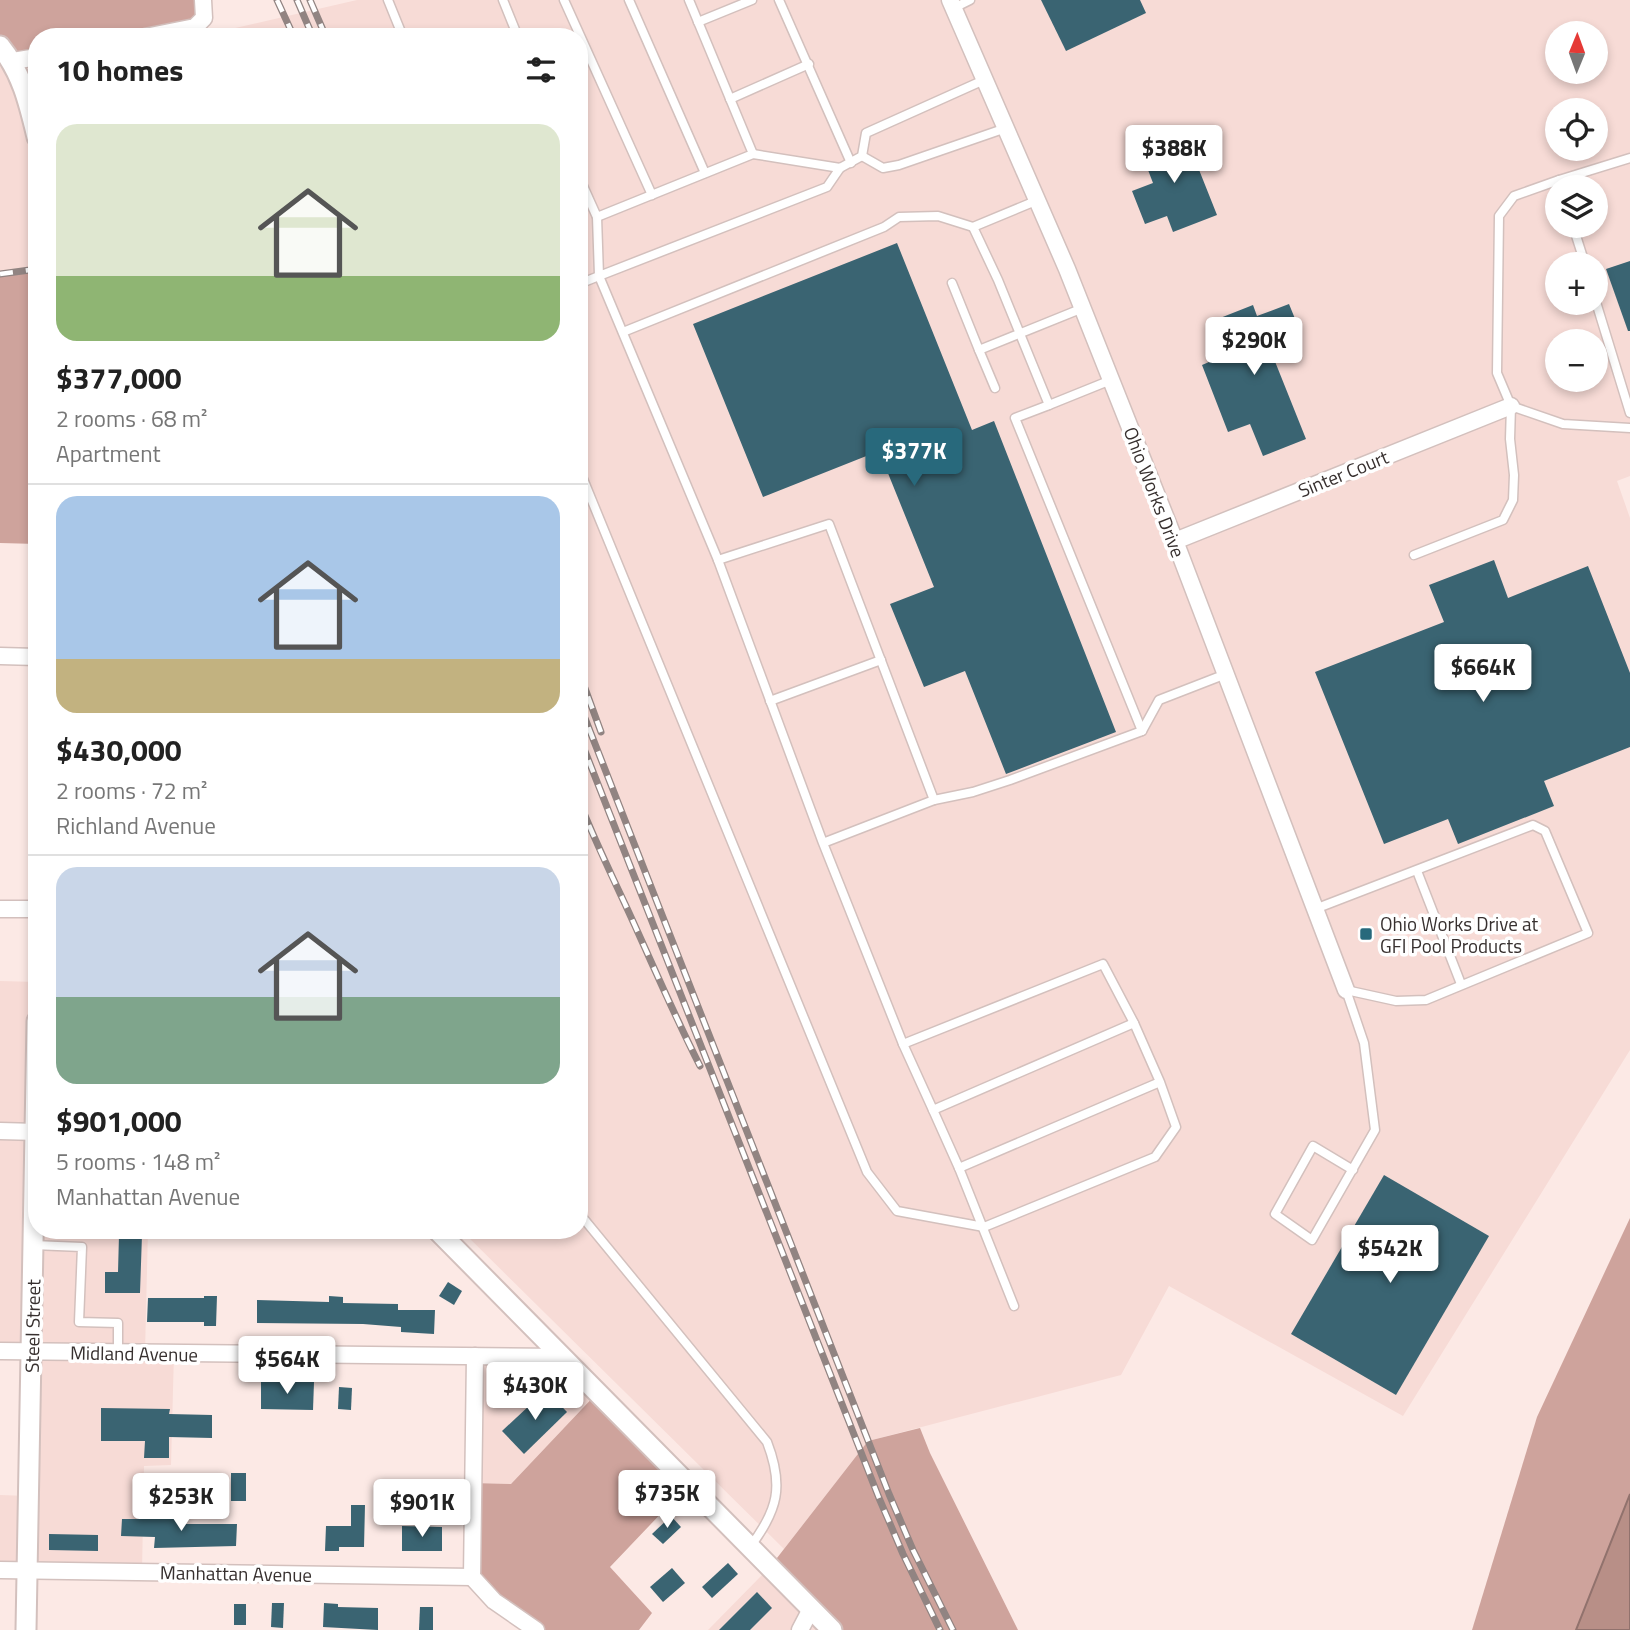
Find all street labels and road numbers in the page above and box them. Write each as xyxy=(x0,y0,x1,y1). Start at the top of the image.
street label: Ohio Works Drive xyxy=(1117,422,1193,562)
street label: Sinter Court xyxy=(1293,442,1393,504)
street label: Steel Street xyxy=(17,1279,47,1373)
street label: Midland Avenue xyxy=(70,1337,198,1369)
street label: Manhattan Avenue xyxy=(160,1557,312,1589)

